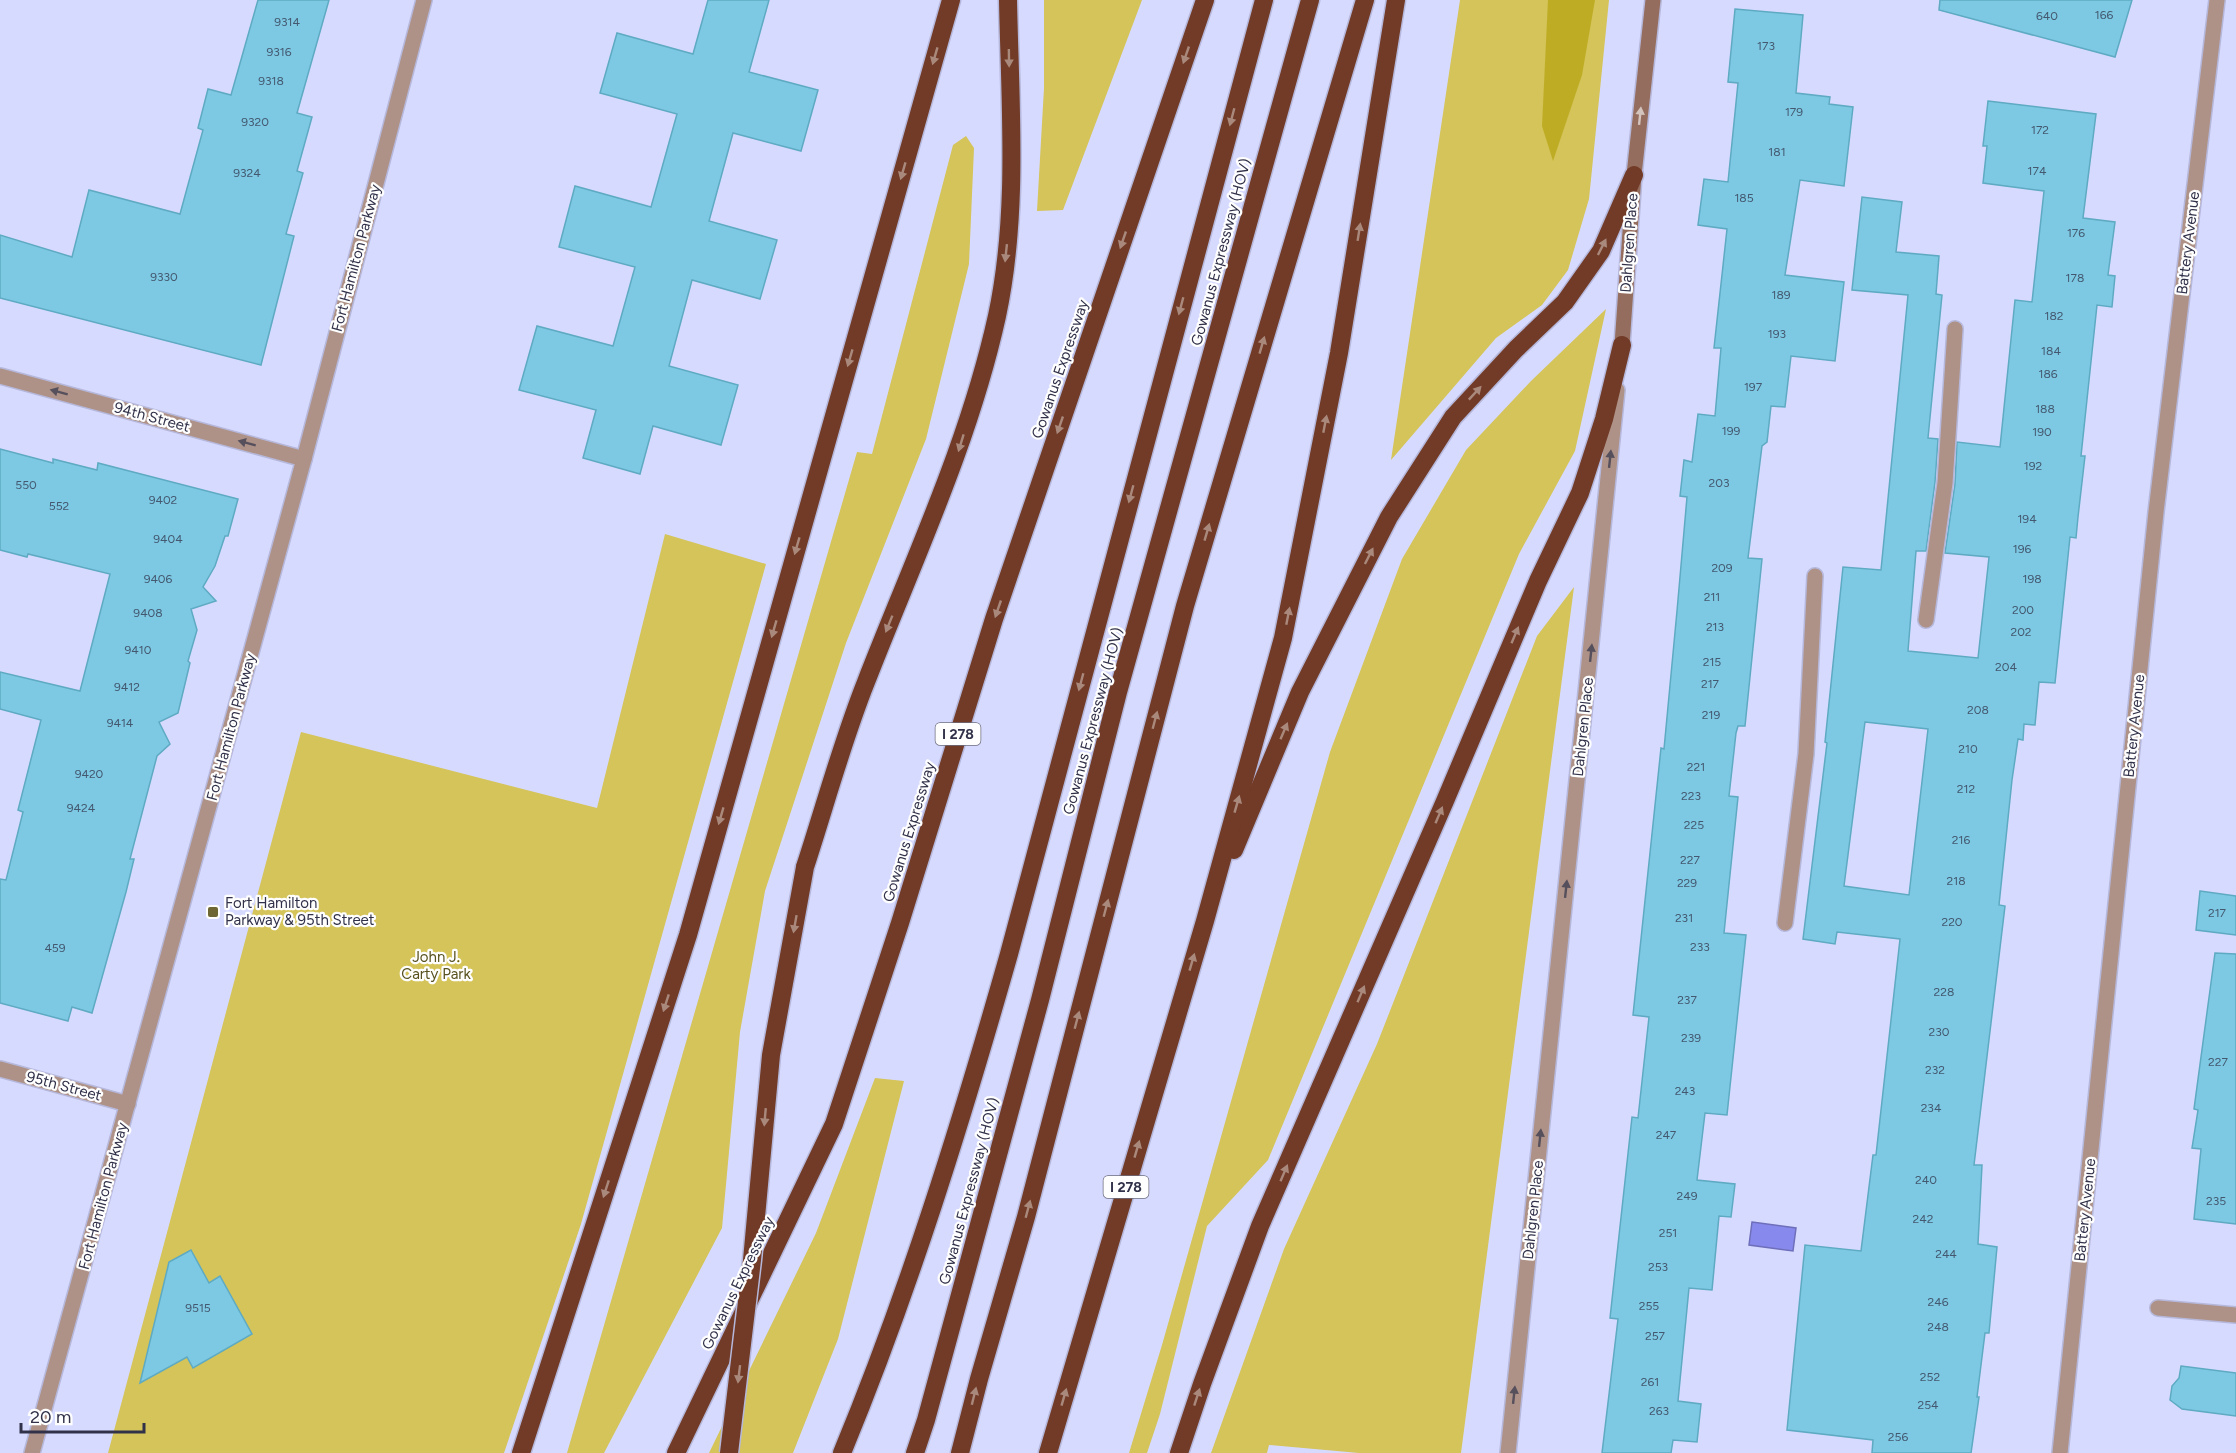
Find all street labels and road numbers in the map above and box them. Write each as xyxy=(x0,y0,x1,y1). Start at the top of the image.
street label: Gowanus Expressway (HOV) xyxy=(1187,156,1255,348)
street label: Fort Hamilton Parkway xyxy=(328,182,384,334)
street label: Battery Avenue xyxy=(2173,190,2203,296)
street label: Dahlgren Place xyxy=(1617,193,1641,293)
street label: Gowanus Expressway xyxy=(1028,297,1092,441)
street label: 94th Street xyxy=(112,398,192,436)
street label: Gowanus Expressway (HOV) xyxy=(1059,625,1127,817)
street label: Fort Hamilton Parkway xyxy=(203,651,259,803)
street label: Battery Avenue xyxy=(2120,673,2148,779)
street label: Dahlgren Place xyxy=(1569,676,1597,778)
road number: I 278 xyxy=(936,723,980,745)
street label: Gowanus Expressway xyxy=(879,760,939,904)
street label: 95th Street xyxy=(25,1067,104,1105)
street label: Gowanus Expressway (HOV) xyxy=(935,1095,1003,1287)
street label: Fort Hamilton Parkway xyxy=(75,1120,131,1272)
street label: Battery Avenue xyxy=(2071,1157,2099,1263)
street label: Dahlgren Place xyxy=(1519,1159,1547,1261)
road number: I 278 xyxy=(1104,1176,1148,1198)
street label: Gowanus Expressway xyxy=(698,1213,778,1352)

